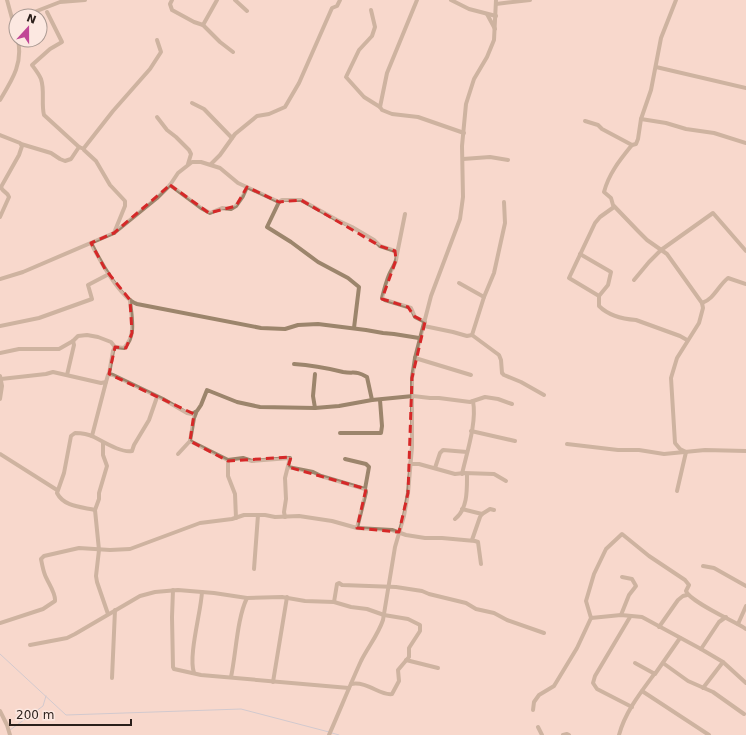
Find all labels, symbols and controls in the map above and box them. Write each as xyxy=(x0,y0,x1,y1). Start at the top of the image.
north arrow xyxy=(8,8,48,48)
text: N xyxy=(25,11,38,27)
scale bar xyxy=(10,701,131,727)
text: 200 m xyxy=(16,708,54,722)

